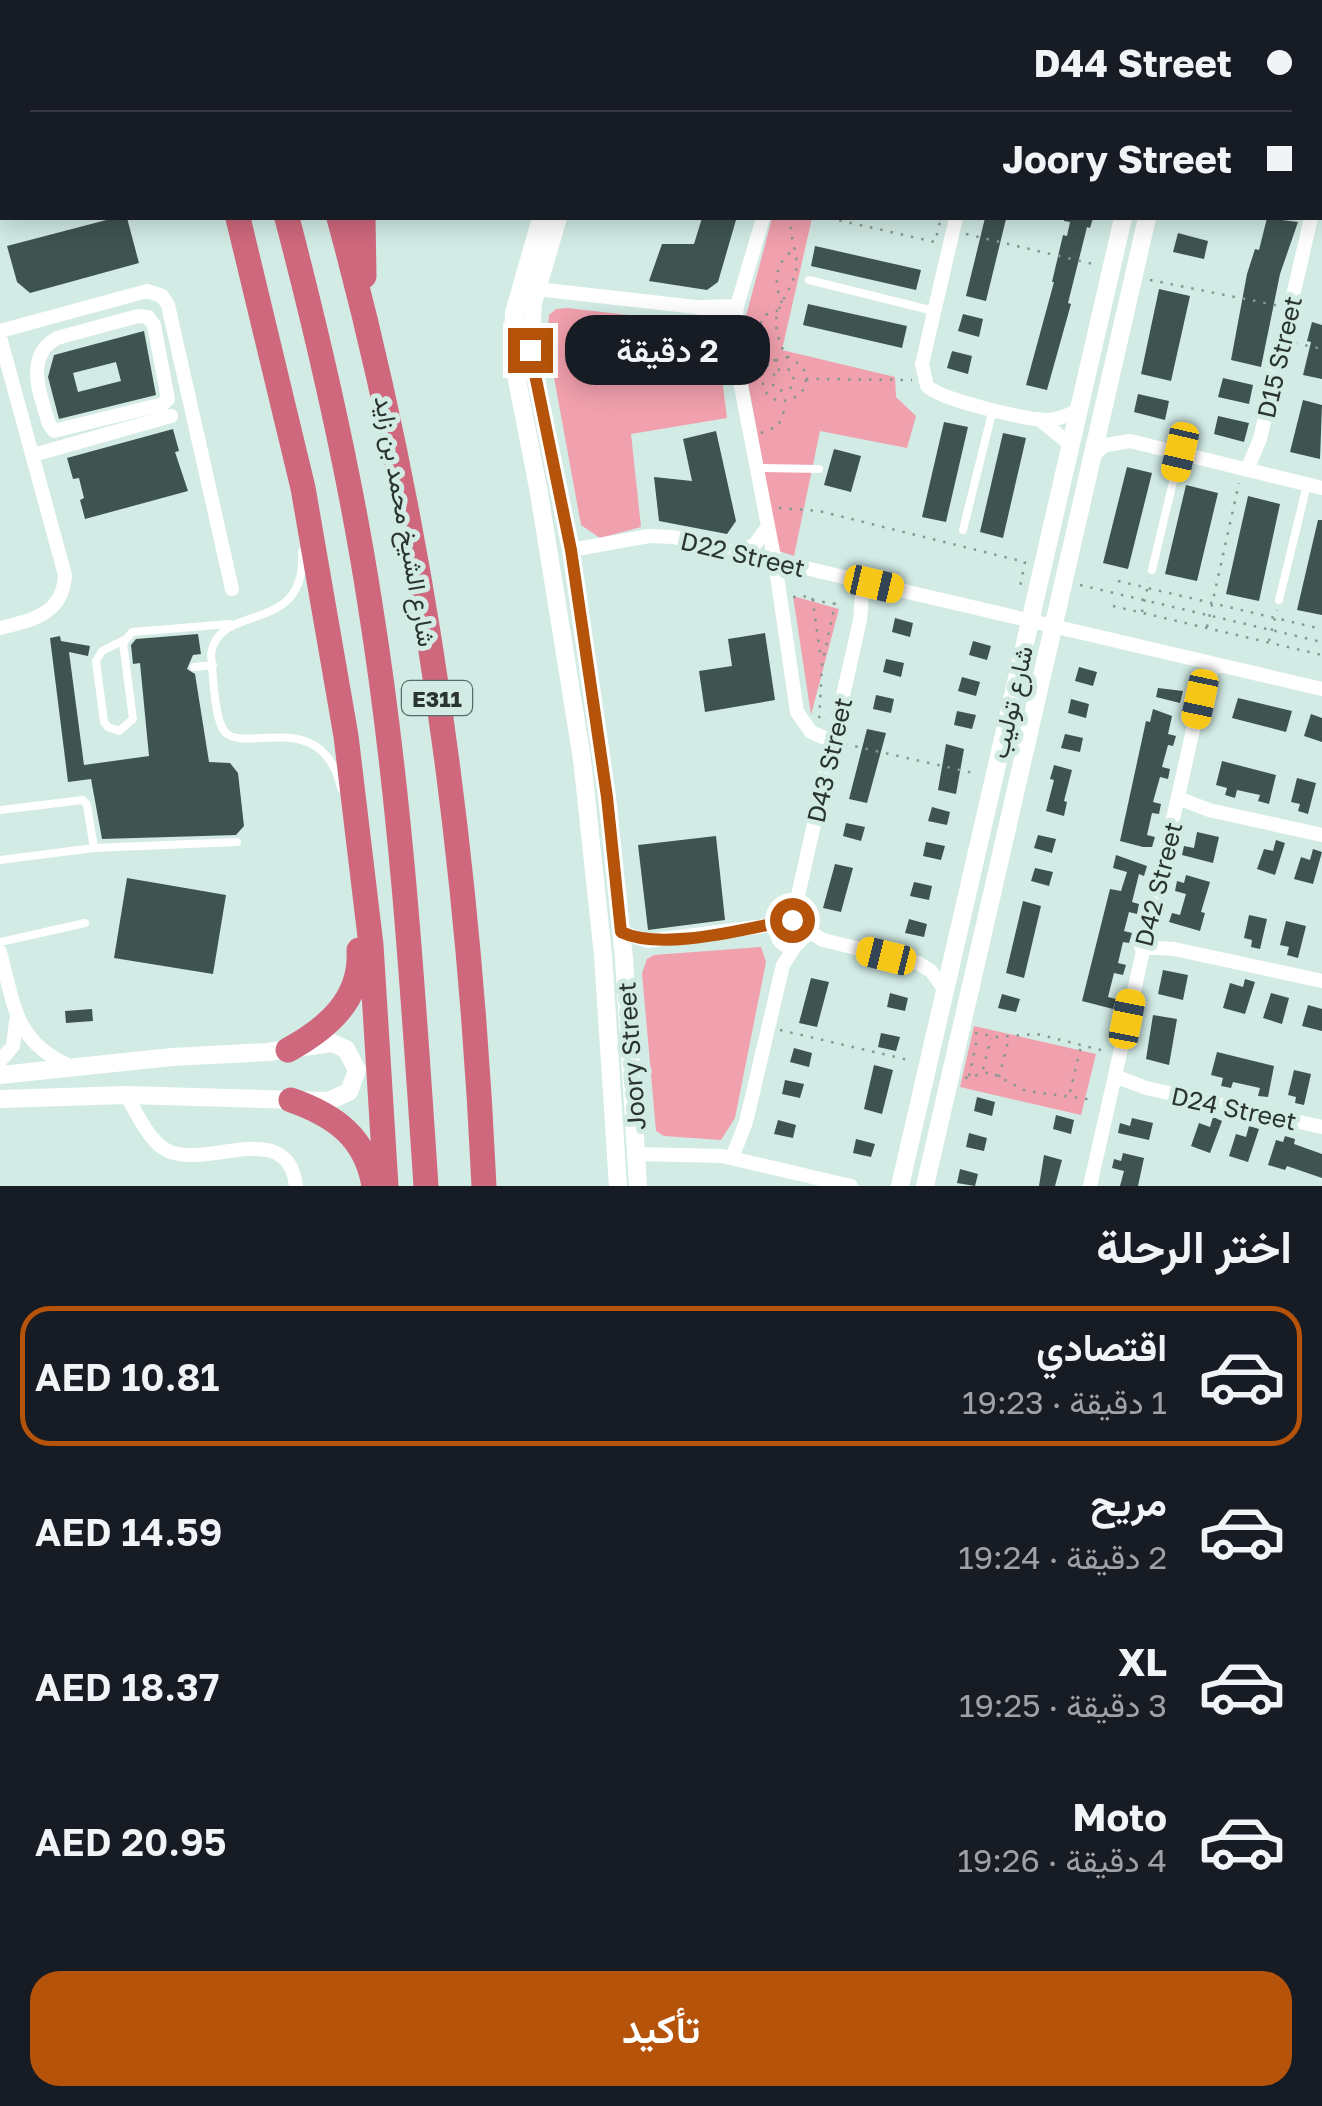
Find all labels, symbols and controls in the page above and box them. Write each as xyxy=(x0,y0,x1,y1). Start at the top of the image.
text: D44 Street xyxy=(1033,40,1232,85)
text: Joory Street xyxy=(1002,136,1232,181)
street label: D15 Street xyxy=(1250,293,1308,421)
callout: 2 دقيقة xyxy=(565,315,770,385)
route end xyxy=(508,328,553,373)
text: 2 دقيقة xyxy=(616,331,719,369)
street label: شارع الشيخ محمد بن زايد xyxy=(366,393,443,649)
car xyxy=(1159,419,1201,485)
street label: D22 Street xyxy=(678,525,808,583)
car xyxy=(841,563,907,605)
street label: شارع توليب xyxy=(983,643,1041,762)
car xyxy=(1179,667,1221,731)
road number: E311 xyxy=(402,681,472,715)
street label: D43 Street xyxy=(800,694,858,826)
street label: D42 Street xyxy=(1128,818,1188,950)
route start xyxy=(770,898,815,943)
car xyxy=(853,934,919,978)
street label: Joory Street xyxy=(610,981,652,1131)
car xyxy=(1107,987,1147,1051)
street label: D24 Street xyxy=(1168,1080,1300,1136)
text: اختر الرحلة xyxy=(1096,1219,1292,1273)
text: اقتصادي xyxy=(1036,1324,1167,1369)
icon: car xyxy=(1197,1331,1287,1421)
text: AED 10.81 xyxy=(35,1354,220,1399)
text: 1 دقيقة · 19:23 xyxy=(962,1383,1167,1421)
text: مريح xyxy=(1091,1479,1167,1524)
icon: car xyxy=(1197,1486,1287,1576)
text: AED 14.59 xyxy=(35,1509,223,1554)
text: 2 دقيقة · 19:24 xyxy=(958,1538,1167,1576)
text: XL xyxy=(1118,1639,1167,1684)
icon: car xyxy=(1197,1641,1287,1731)
text: AED 18.37 xyxy=(35,1664,220,1709)
text: 3 دقيقة · 19:25 xyxy=(959,1686,1167,1724)
text: Moto xyxy=(1073,1794,1167,1839)
icon: car xyxy=(1197,1796,1287,1886)
text: AED 20.95 xyxy=(35,1819,227,1864)
text: 4 دقيقة · 19:26 xyxy=(957,1841,1167,1879)
button: تأكيد xyxy=(30,1971,1292,2086)

